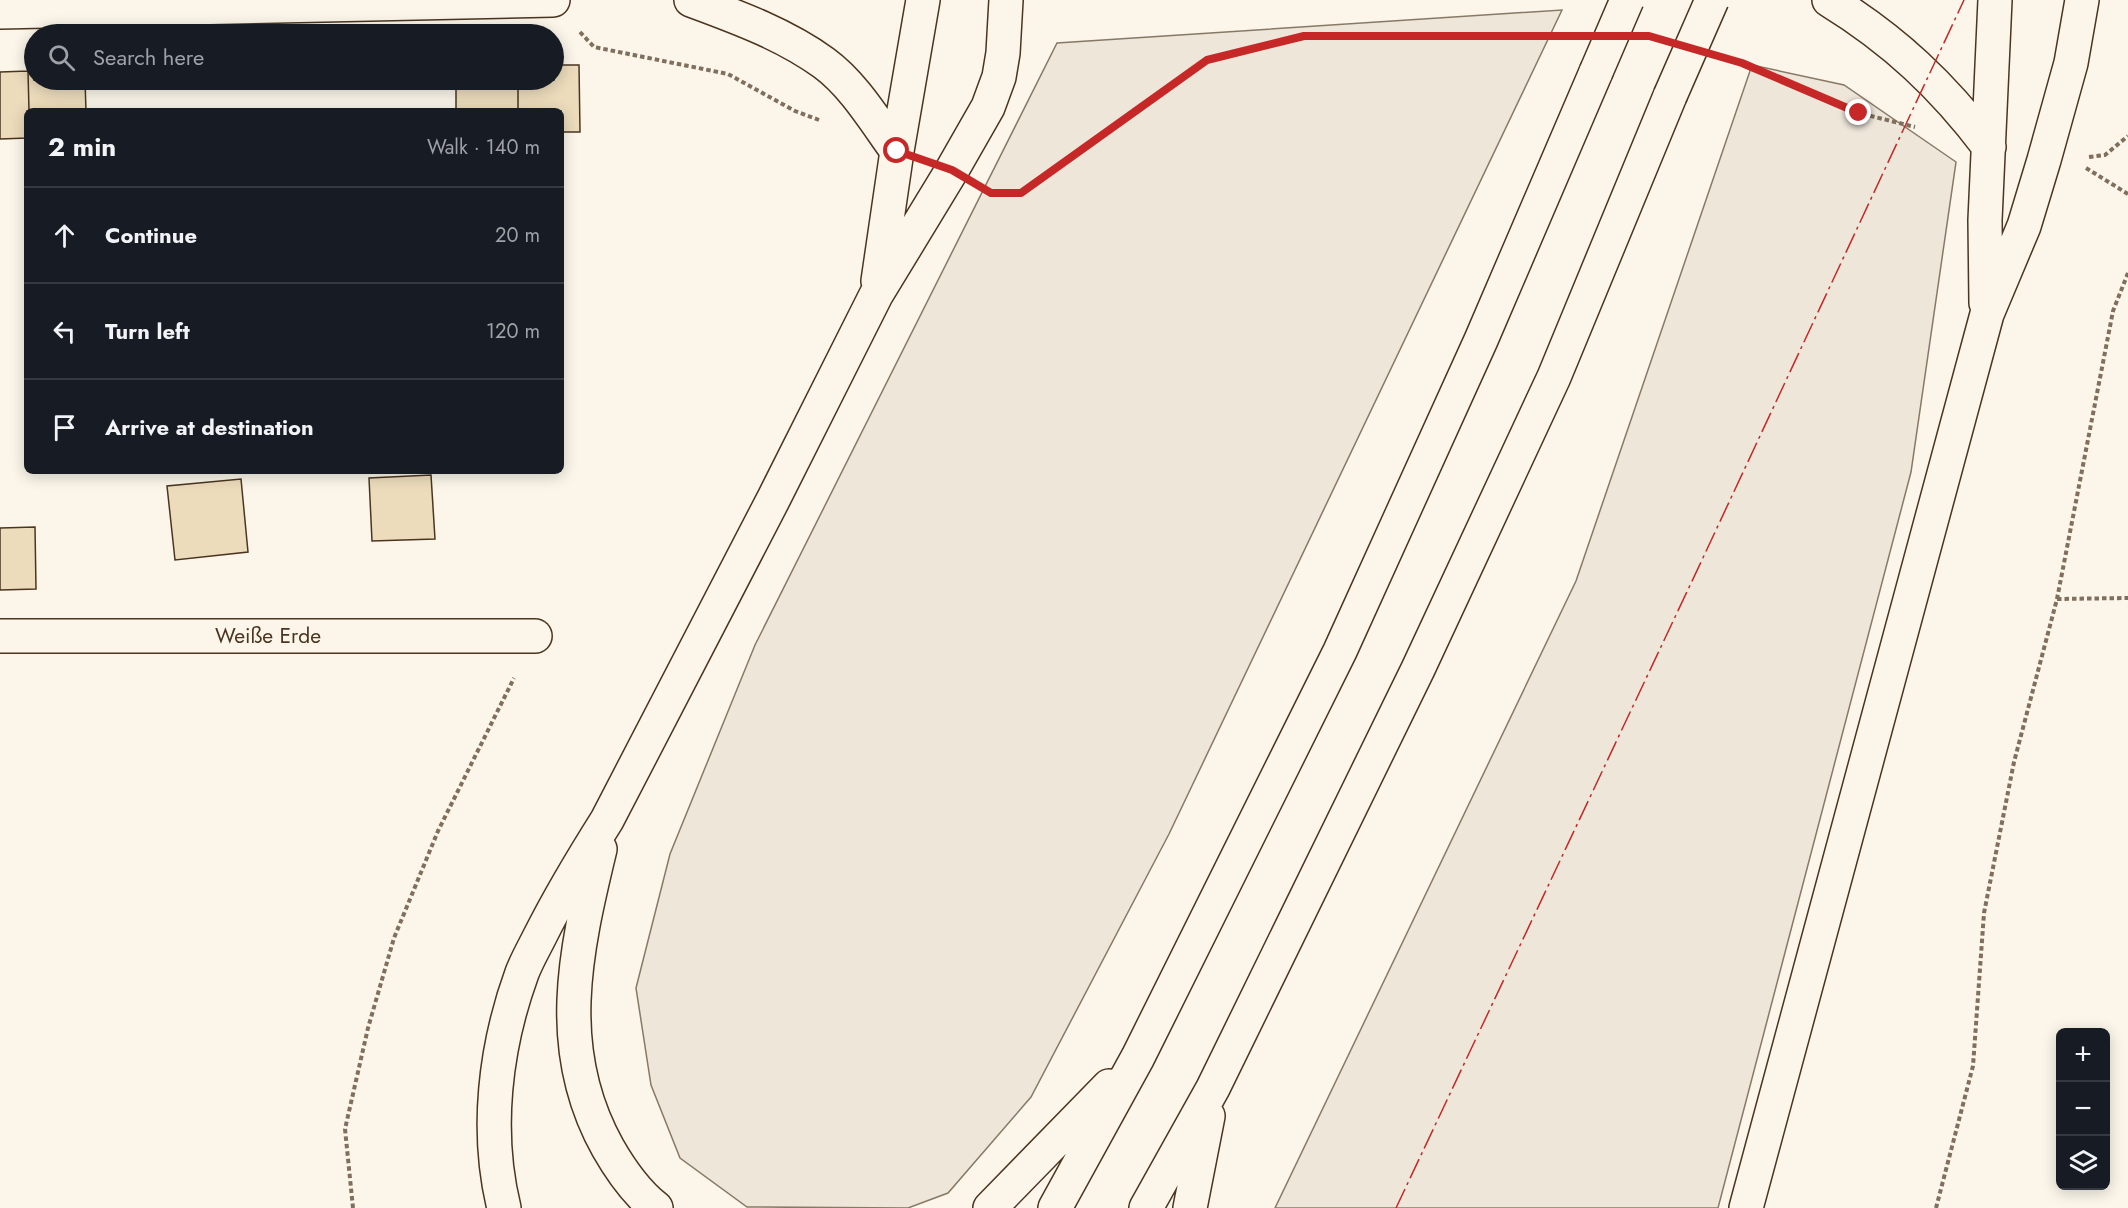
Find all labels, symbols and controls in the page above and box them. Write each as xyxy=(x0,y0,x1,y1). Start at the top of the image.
search box xyxy=(24,24,564,90)
icon: search xyxy=(45,41,78,74)
text: Search here xyxy=(93,41,204,73)
route end xyxy=(1845,99,1871,125)
text: 2 min xyxy=(48,128,116,166)
text: Walk · 140 m xyxy=(427,133,540,162)
route start xyxy=(883,137,909,163)
icon: ahead xyxy=(48,219,81,252)
text: Continue xyxy=(105,219,197,251)
text: 20 m xyxy=(495,221,540,250)
icon: left xyxy=(48,315,81,348)
text: Turn left xyxy=(105,315,190,347)
text: 120 m xyxy=(486,317,540,346)
icon: arrive xyxy=(48,411,81,444)
text: Arrive at destination xyxy=(105,411,314,443)
street label: Weiße Erde xyxy=(215,621,321,651)
map controls xyxy=(2056,1028,2110,1190)
button: + xyxy=(2056,1028,2110,1082)
button: − xyxy=(2056,1082,2110,1136)
button: layers xyxy=(2056,1136,2110,1190)

